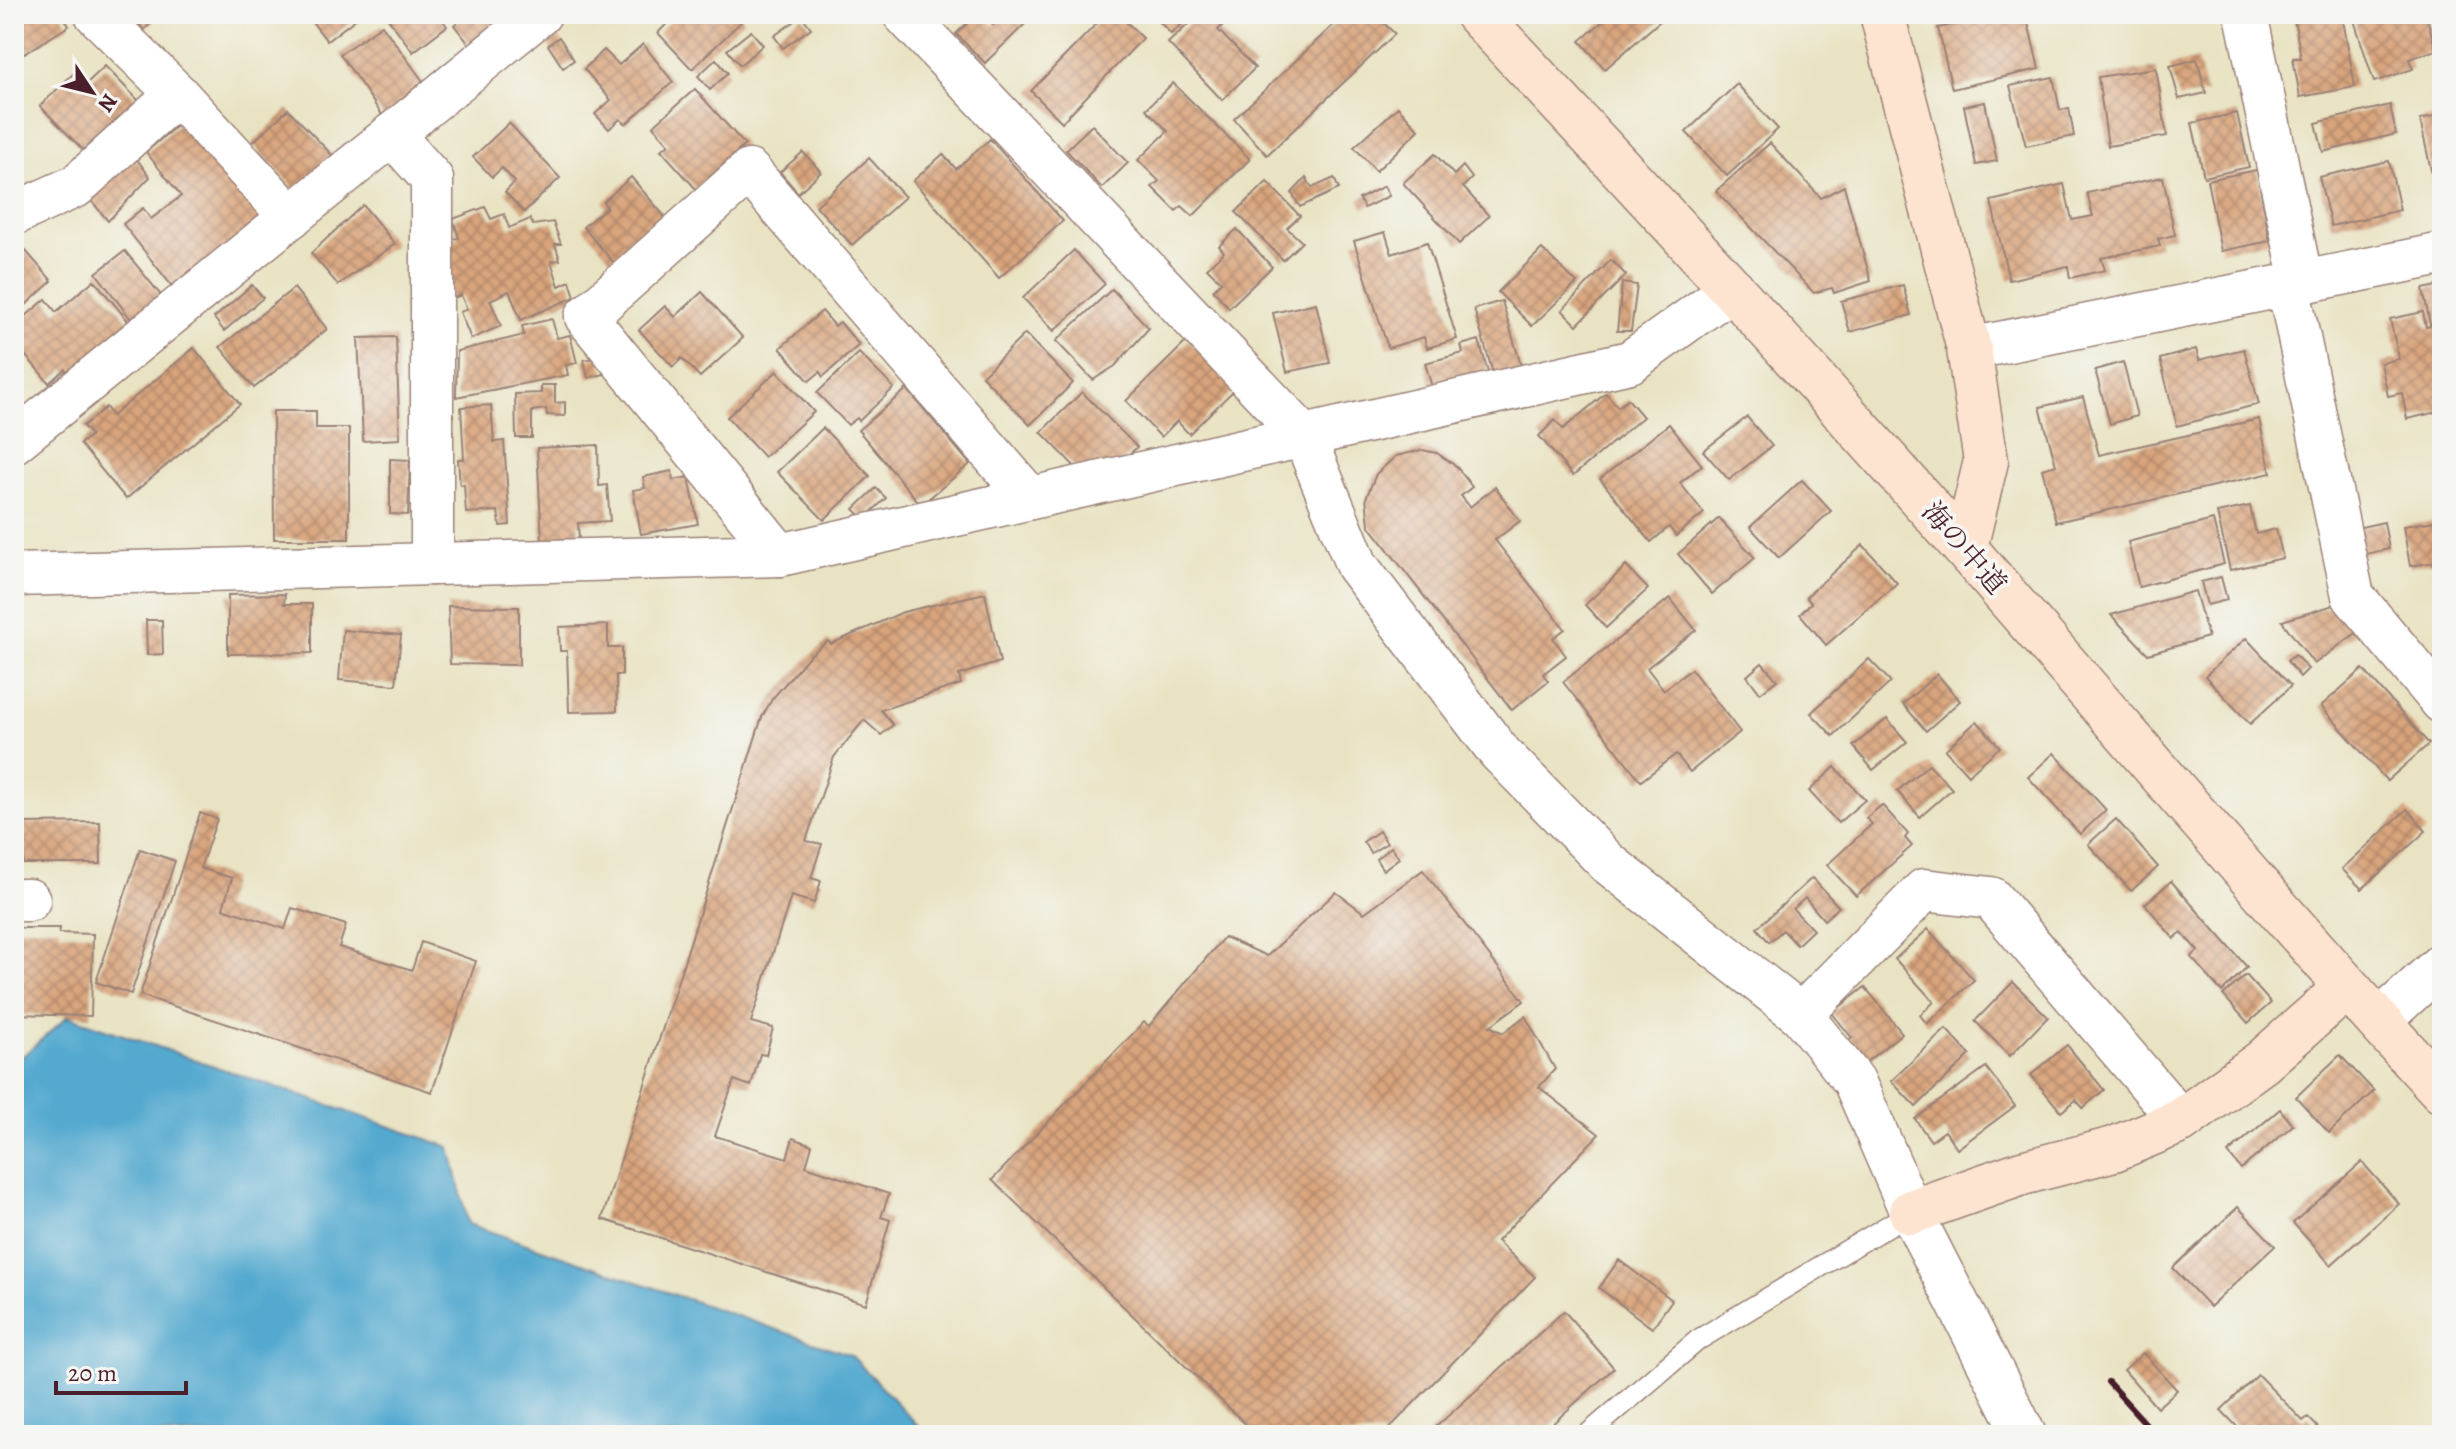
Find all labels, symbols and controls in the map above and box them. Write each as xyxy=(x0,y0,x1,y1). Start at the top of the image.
north arrow xyxy=(52,52,132,132)
text: N xyxy=(91,88,124,118)
street label: 海の中道 xyxy=(1913,493,2015,603)
scale bar xyxy=(56,1345,186,1395)
text: 20 m xyxy=(68,1357,117,1389)

